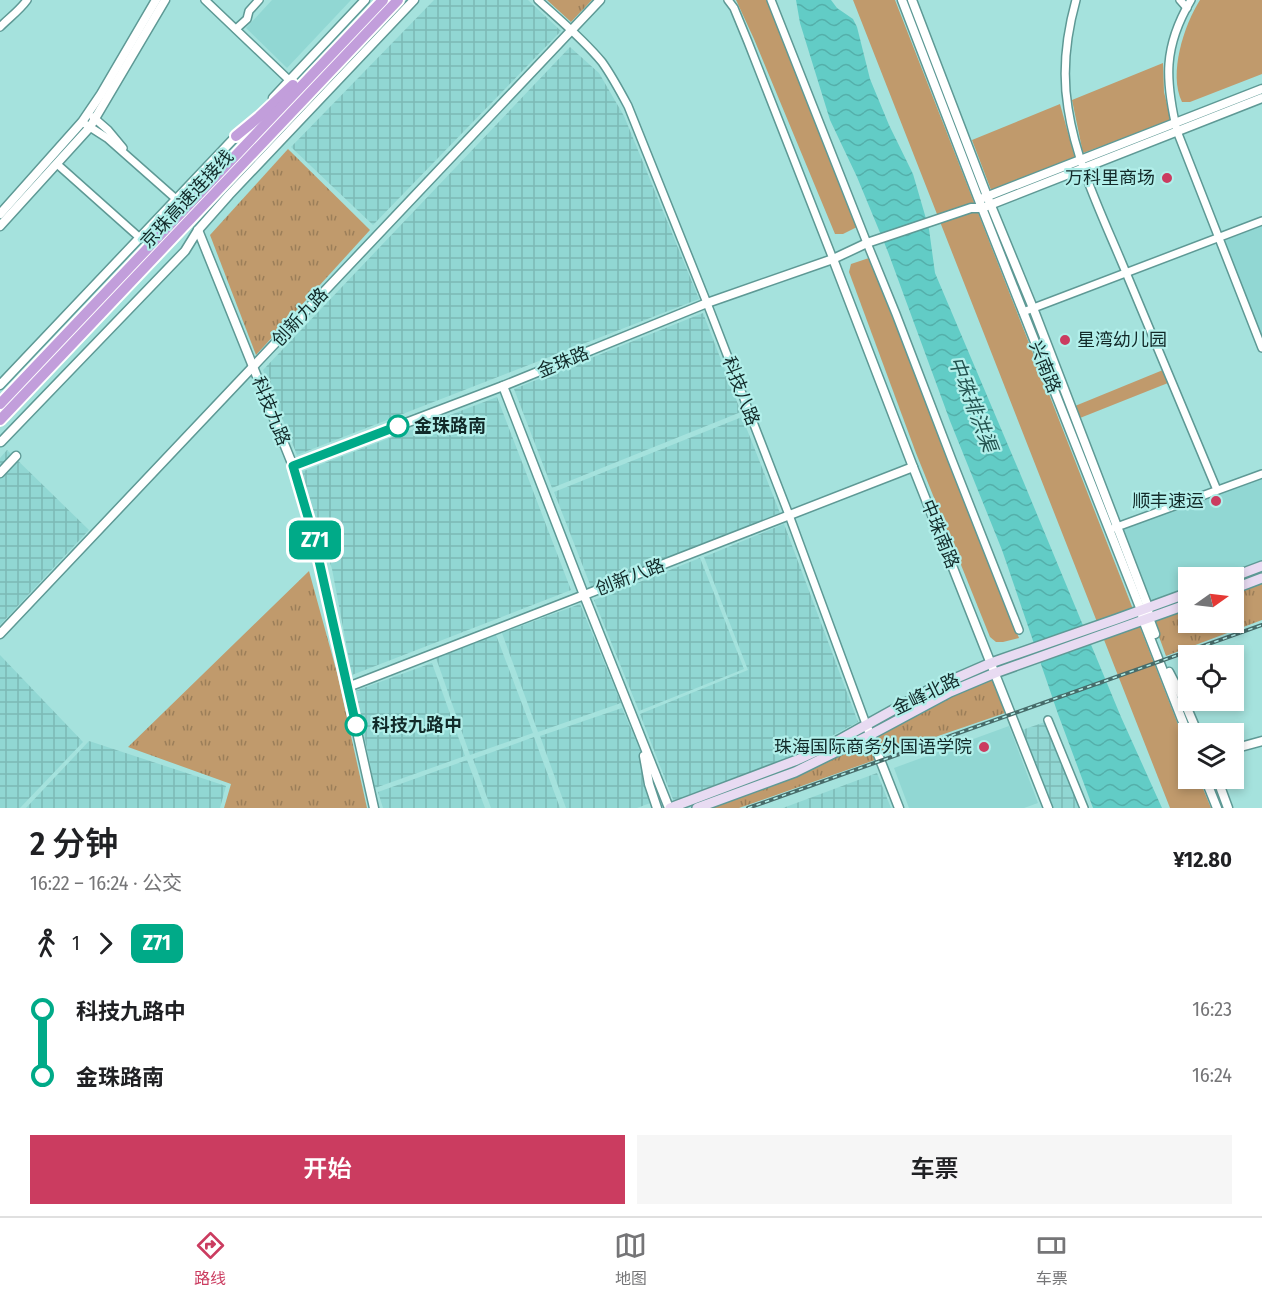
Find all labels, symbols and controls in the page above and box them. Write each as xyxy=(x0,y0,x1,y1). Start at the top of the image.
street label: 京珠高速连接线 xyxy=(136,145,238,253)
place label: 万科里商场 xyxy=(1065,167,1155,189)
marker: 万科里商场 xyxy=(1160,171,1174,185)
street label: 创新九路 xyxy=(267,283,333,351)
place label: 星湾幼儿园 xyxy=(1077,329,1167,351)
marker: 星湾幼儿园 xyxy=(1058,333,1072,347)
street label: 兴南路 xyxy=(1025,338,1065,396)
street label: 金珠路 xyxy=(534,342,592,382)
street label: 科技八路 xyxy=(718,353,764,429)
water label: 中珠排洪渠 xyxy=(944,353,1003,458)
street label: 科技九路 xyxy=(247,374,295,448)
marker: 金珠路南 xyxy=(387,415,409,437)
place label: 金珠路南 xyxy=(414,415,486,437)
place label: 顺丰速运 xyxy=(1132,490,1204,512)
marker: 顺丰速运 xyxy=(1209,494,1223,508)
street label: 中珠南路 xyxy=(916,497,964,571)
line badge: Z71 xyxy=(280,520,350,560)
text: Z71 xyxy=(301,527,329,553)
street label: 创新八路 xyxy=(592,554,668,600)
north arrow xyxy=(1178,567,1244,633)
map controls xyxy=(1178,567,1244,789)
button: locate xyxy=(1178,645,1244,711)
street label: 金峰北路 xyxy=(889,668,963,720)
marker: 科技九路中 xyxy=(345,714,367,736)
place label: 科技九路中 xyxy=(372,714,462,736)
button: layers xyxy=(1178,723,1244,789)
place label: 珠海国际商务外国语学院 xyxy=(774,736,972,758)
marker: 珠海国际商务外国语学院 xyxy=(977,740,991,754)
text: 2 分钟 xyxy=(30,824,118,864)
text: ¥12.80 xyxy=(1173,846,1232,873)
text: 16:22 – 16:24 · 公交 xyxy=(30,871,182,895)
icon: walk xyxy=(30,927,63,960)
icon: forward xyxy=(89,927,122,960)
text: Z71 xyxy=(143,930,171,956)
text: 1 xyxy=(72,931,80,955)
text: 16:23 xyxy=(1192,997,1232,1021)
text: 科技九路中 xyxy=(76,998,186,1025)
text: 16:24 xyxy=(1192,1063,1232,1087)
text: 金珠路南 xyxy=(76,1064,164,1091)
button: 开始 xyxy=(30,1135,625,1204)
button: 车票 xyxy=(637,1135,1232,1204)
tab: 路线 xyxy=(194,1229,227,1289)
tab: 地图 xyxy=(614,1229,647,1289)
tab: 车票 xyxy=(1035,1229,1068,1289)

